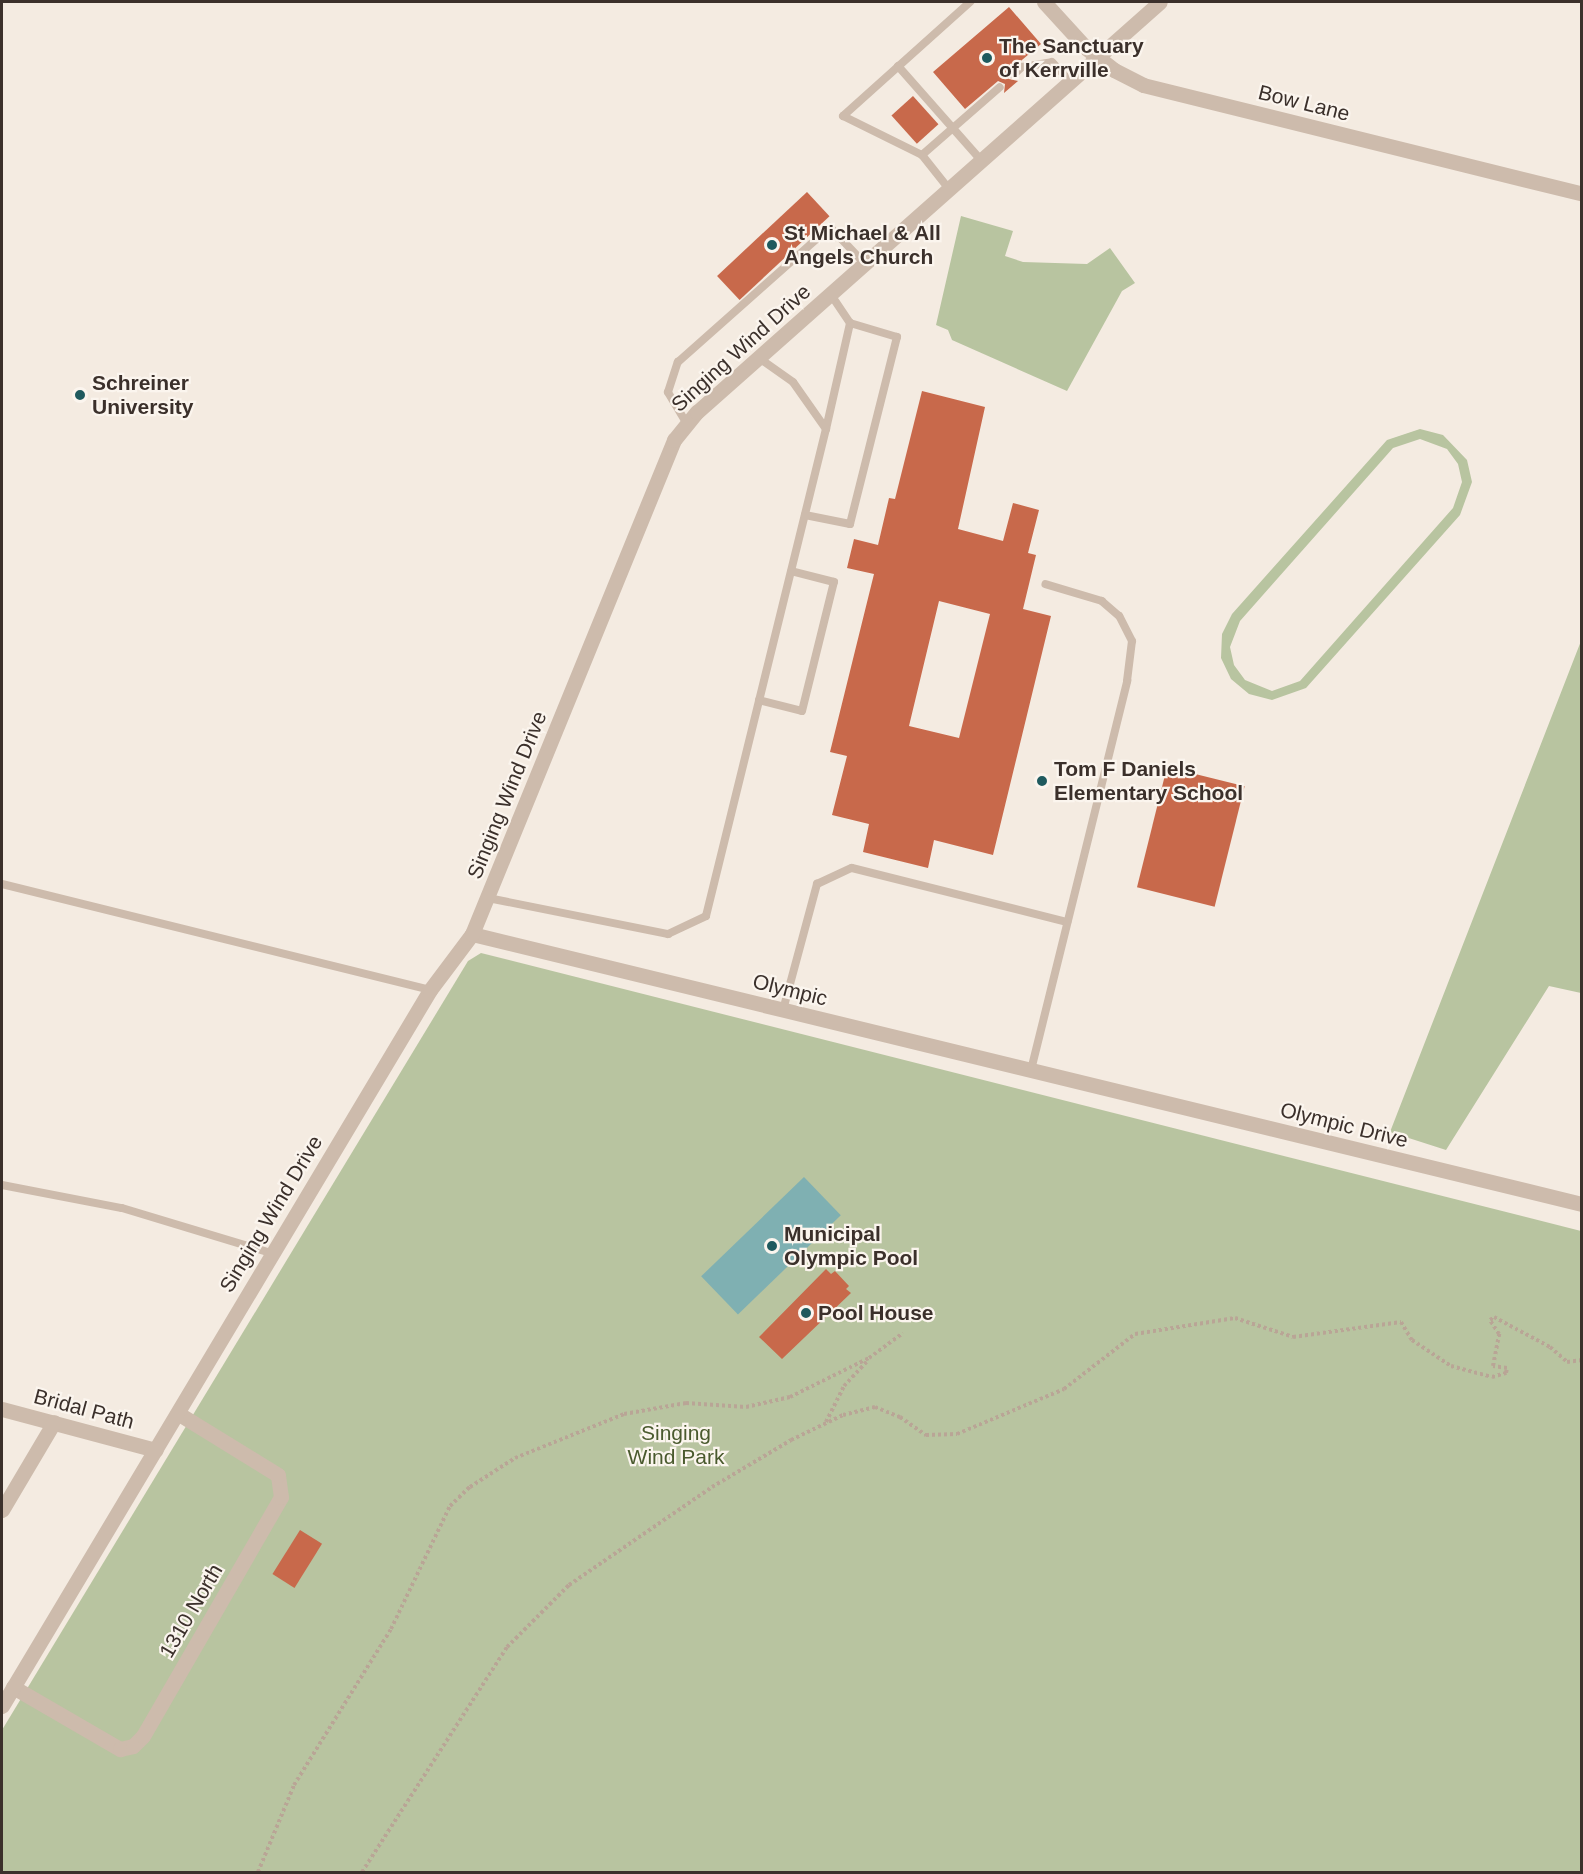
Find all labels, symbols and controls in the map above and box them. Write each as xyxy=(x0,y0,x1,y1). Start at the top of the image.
place label: The Sanctuary of Kerrville xyxy=(999,33,1144,83)
marker: The Sanctuary of Kerrville xyxy=(980,51,994,65)
street label: Bow Lane xyxy=(1256,79,1352,127)
place label: St Michael & All Angels Church xyxy=(784,220,942,270)
marker: St Michael & All Angels Church xyxy=(765,238,779,252)
street label: Singing Wind Drive xyxy=(666,279,816,417)
place label: Schreiner University xyxy=(92,370,194,420)
marker: Schreiner University xyxy=(73,388,87,402)
street label: Singing Wind Drive xyxy=(462,707,552,883)
place label: Tom F Daniels Elementary School xyxy=(1054,756,1243,806)
marker: Tom F Daniels Elementary School xyxy=(1035,774,1049,788)
street label: Olympic xyxy=(750,969,830,1011)
street label: Olympic Drive xyxy=(1278,1097,1410,1153)
street label: Singing Wind Drive xyxy=(214,1131,328,1297)
place label: Municipal Olympic Pool xyxy=(784,1221,918,1271)
marker: Municipal Olympic Pool xyxy=(765,1239,779,1253)
place label: Pool House xyxy=(818,1300,934,1326)
marker: Pool House xyxy=(799,1306,813,1320)
street label: Bridal Path xyxy=(31,1384,137,1434)
park label: Singing Wind Park xyxy=(628,1420,724,1470)
street label: 1310 North xyxy=(154,1560,228,1662)

